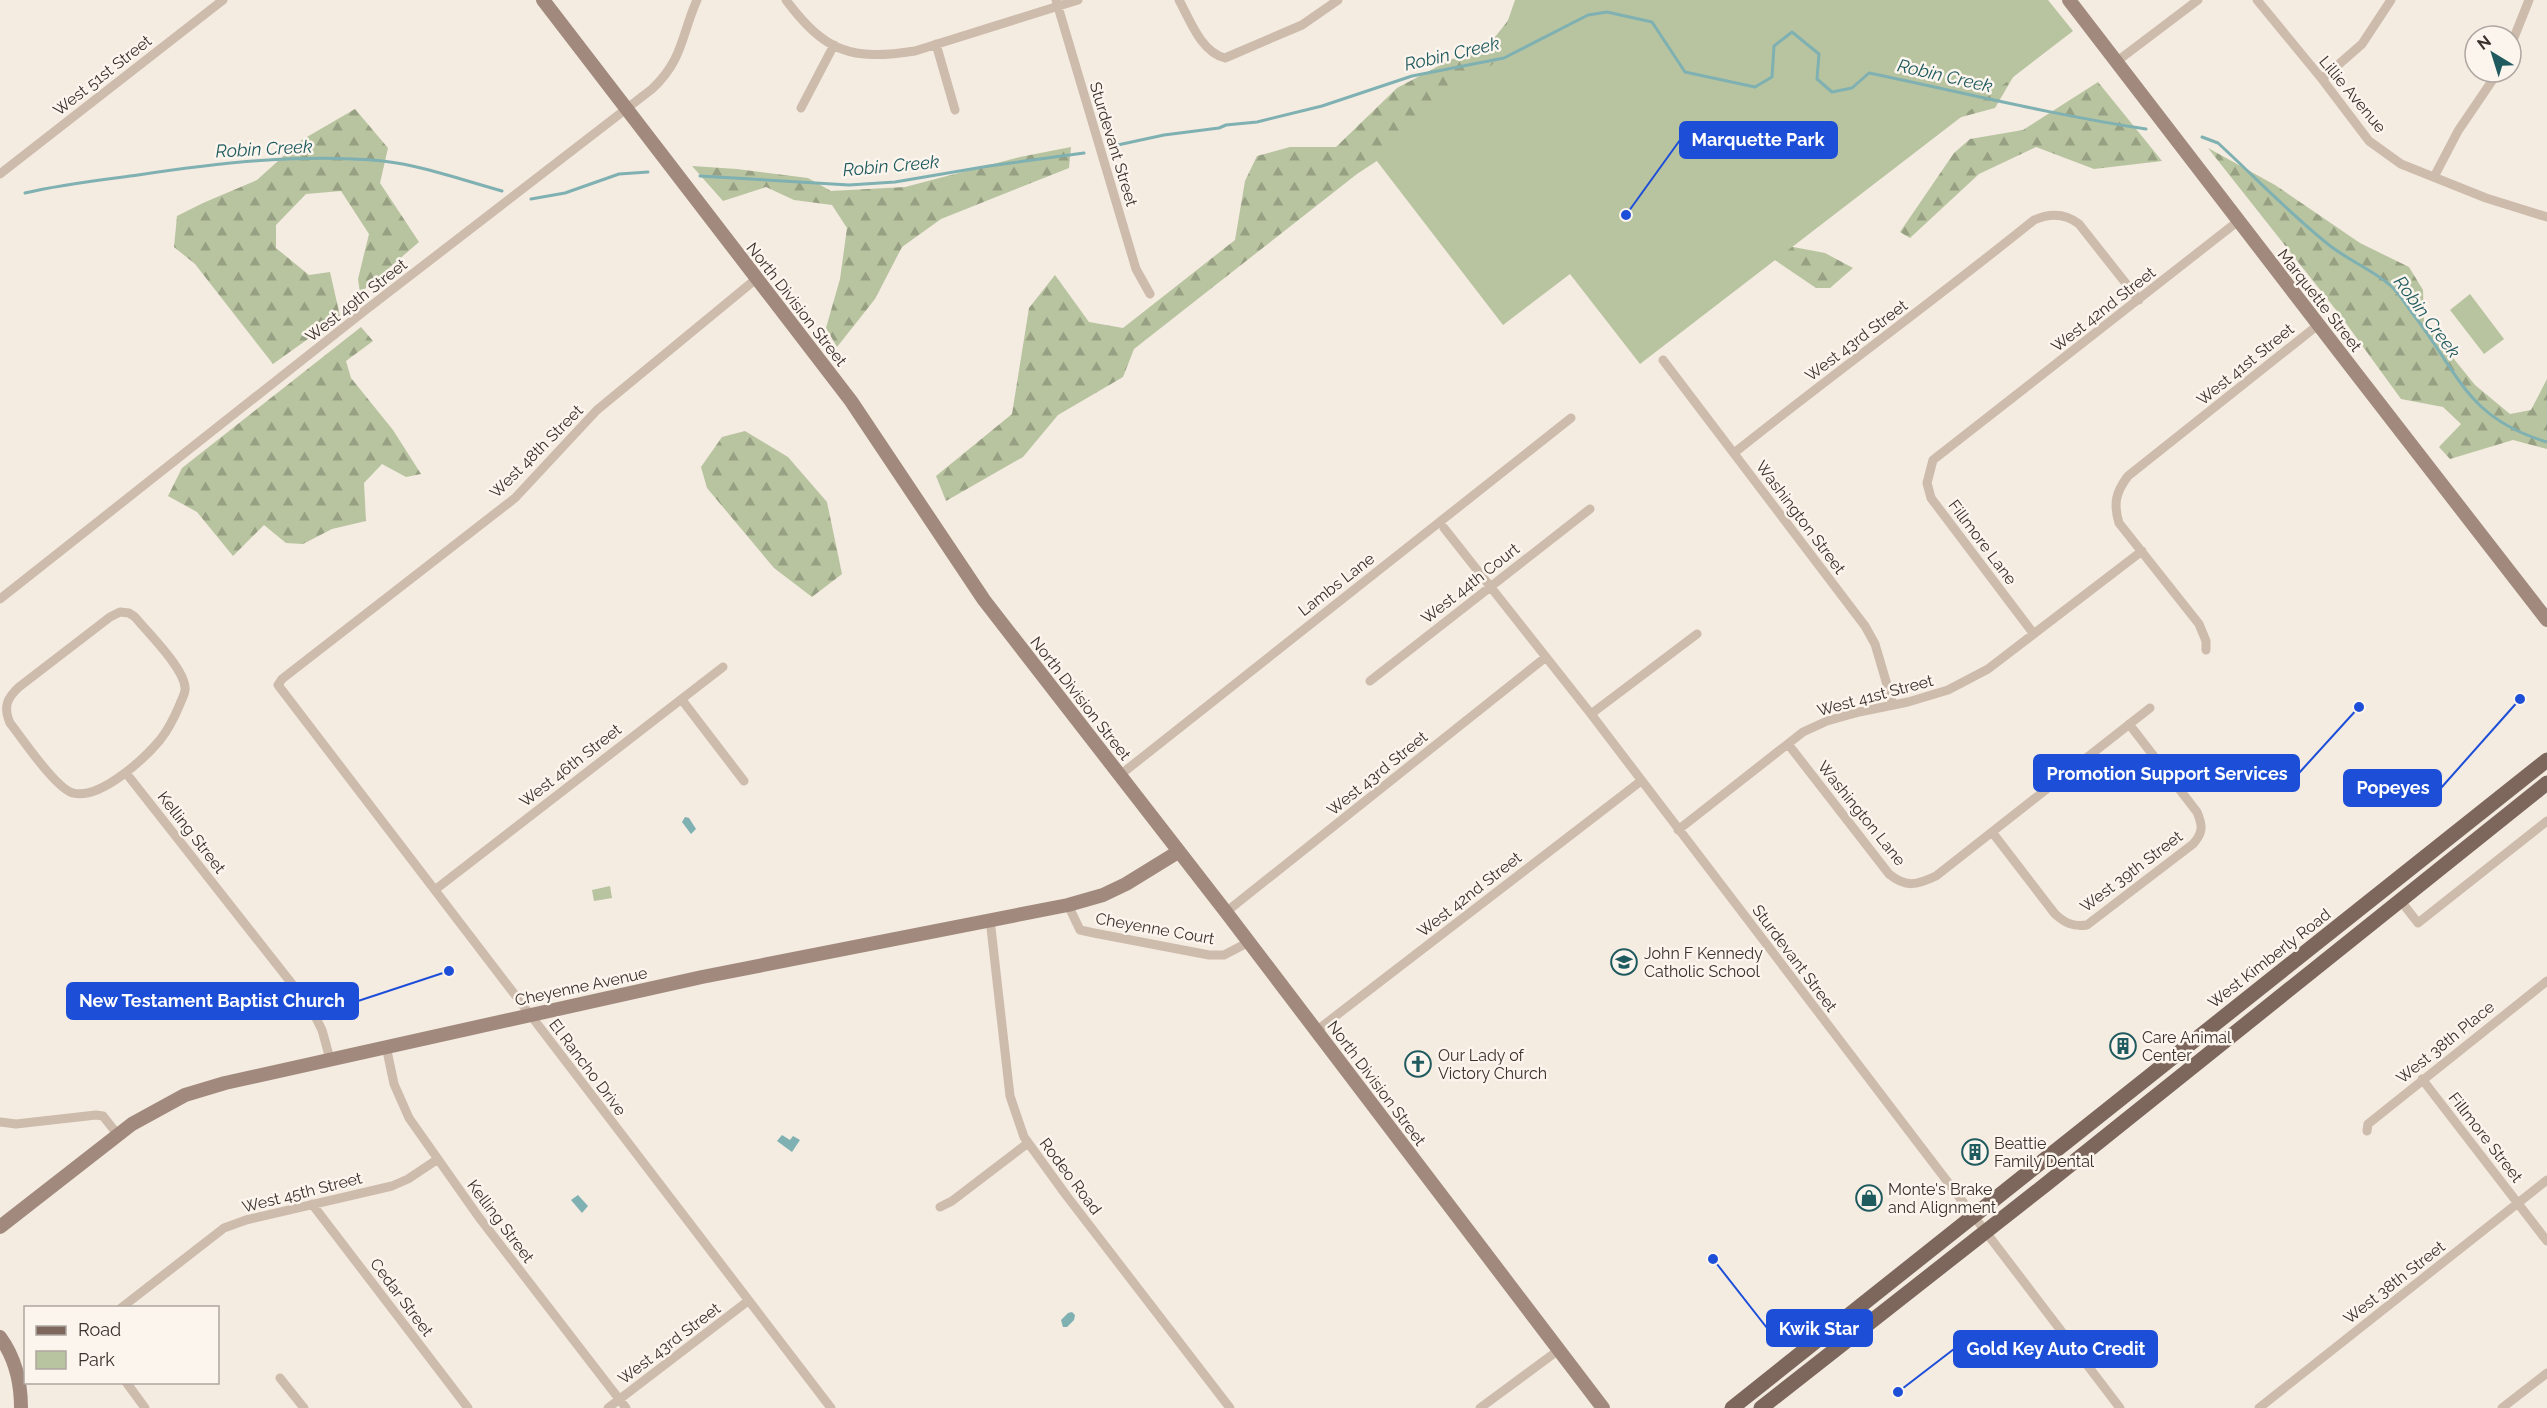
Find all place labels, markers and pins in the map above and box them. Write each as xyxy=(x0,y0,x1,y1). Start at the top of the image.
callout: Marquette Park xyxy=(1680,122,1837,158)
callout: Promotion Support Services xyxy=(2034,755,2299,791)
callout: Popeyes xyxy=(2344,770,2441,806)
place label: John F Kennedy Catholic School xyxy=(1644,944,1763,981)
school or university icon: John F Kennedy Catholic School xyxy=(1609,947,1639,977)
callout: New Testament Baptist Church xyxy=(67,983,358,1019)
place label: Care Animal Center xyxy=(2142,1028,2232,1065)
building icon: Care Animal Center xyxy=(2108,1031,2138,1061)
place label: Our Lady of Victory Church xyxy=(1438,1046,1547,1083)
church icon: Our Lady of Victory Church xyxy=(1403,1049,1433,1079)
place label: Beattie Family Dental xyxy=(1994,1134,2095,1171)
building icon: Beattie Family Dental xyxy=(1960,1137,1990,1167)
place label: Monte's Brake and Alignment xyxy=(1888,1180,1997,1217)
shop icon: Monte's Brake and Alignment xyxy=(1854,1183,1884,1213)
callout: Kwik Star xyxy=(1767,1310,1872,1346)
callout: Gold Key Auto Credit xyxy=(1954,1331,2157,1367)

